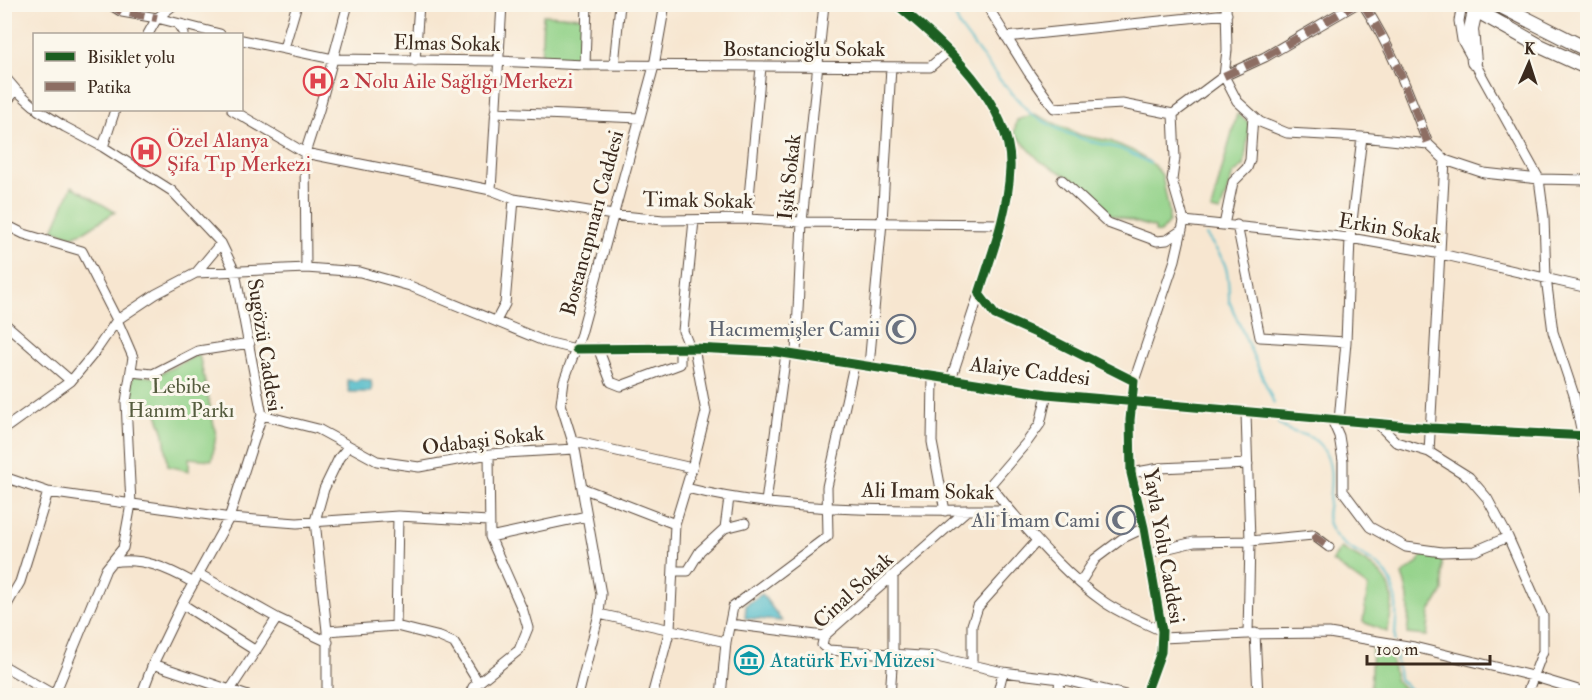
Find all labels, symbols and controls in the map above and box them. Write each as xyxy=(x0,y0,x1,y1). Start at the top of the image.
street label: Elmas Sokak xyxy=(393,29,501,58)
legend xyxy=(33,33,243,111)
north arrow xyxy=(1499,33,1559,93)
street label: Bostancioğlu Sokak xyxy=(723,36,885,63)
text: K xyxy=(1524,39,1537,59)
text: Bisiklet yolu xyxy=(87,46,175,69)
hospital icon: 2 Nolu Aile Sağlığı Merkezi xyxy=(302,65,334,97)
place label: 2 Nolu Aile Sağlığı Merkezi xyxy=(339,68,574,95)
text: Patika xyxy=(87,76,132,99)
place label: Özel Alanya Şifa Tıp Merkezi xyxy=(167,127,312,178)
street label: Bostancıpınarı Caddesi xyxy=(555,127,630,319)
street label: Işik Sokak xyxy=(772,133,807,221)
hospital icon: Özel Alanya Şifa Tıp Merkezi xyxy=(130,136,162,168)
street label: Timak Sokak xyxy=(642,186,754,215)
street label: Erkin Sokak xyxy=(1336,207,1443,250)
street label: Sugözü Caddesi xyxy=(241,277,288,414)
mosque icon: Hacımemişler Camii xyxy=(885,313,917,345)
place label: Hacımemişler Camii xyxy=(708,316,880,343)
street label: Alaiye Caddesi xyxy=(967,351,1092,392)
park label: Lebibe Hanım Parkı xyxy=(128,373,235,424)
street label: Odabaşi Sokak xyxy=(421,420,545,461)
street label: Yayla Yolu Caddesi xyxy=(1137,466,1191,626)
street label: Ali Imam Sokak xyxy=(860,477,995,506)
mosque icon: Ali İmam Cami xyxy=(1105,504,1137,536)
place label: Ali İmam Cami xyxy=(970,507,1100,534)
street label: Cinal Sokak xyxy=(807,546,899,634)
scale bar xyxy=(1367,628,1490,666)
text: 100 m xyxy=(1376,638,1419,661)
museum icon: Atatürk Evi Müzesi xyxy=(733,644,765,676)
place label: Atatürk Evi Müzesi xyxy=(769,647,935,674)

